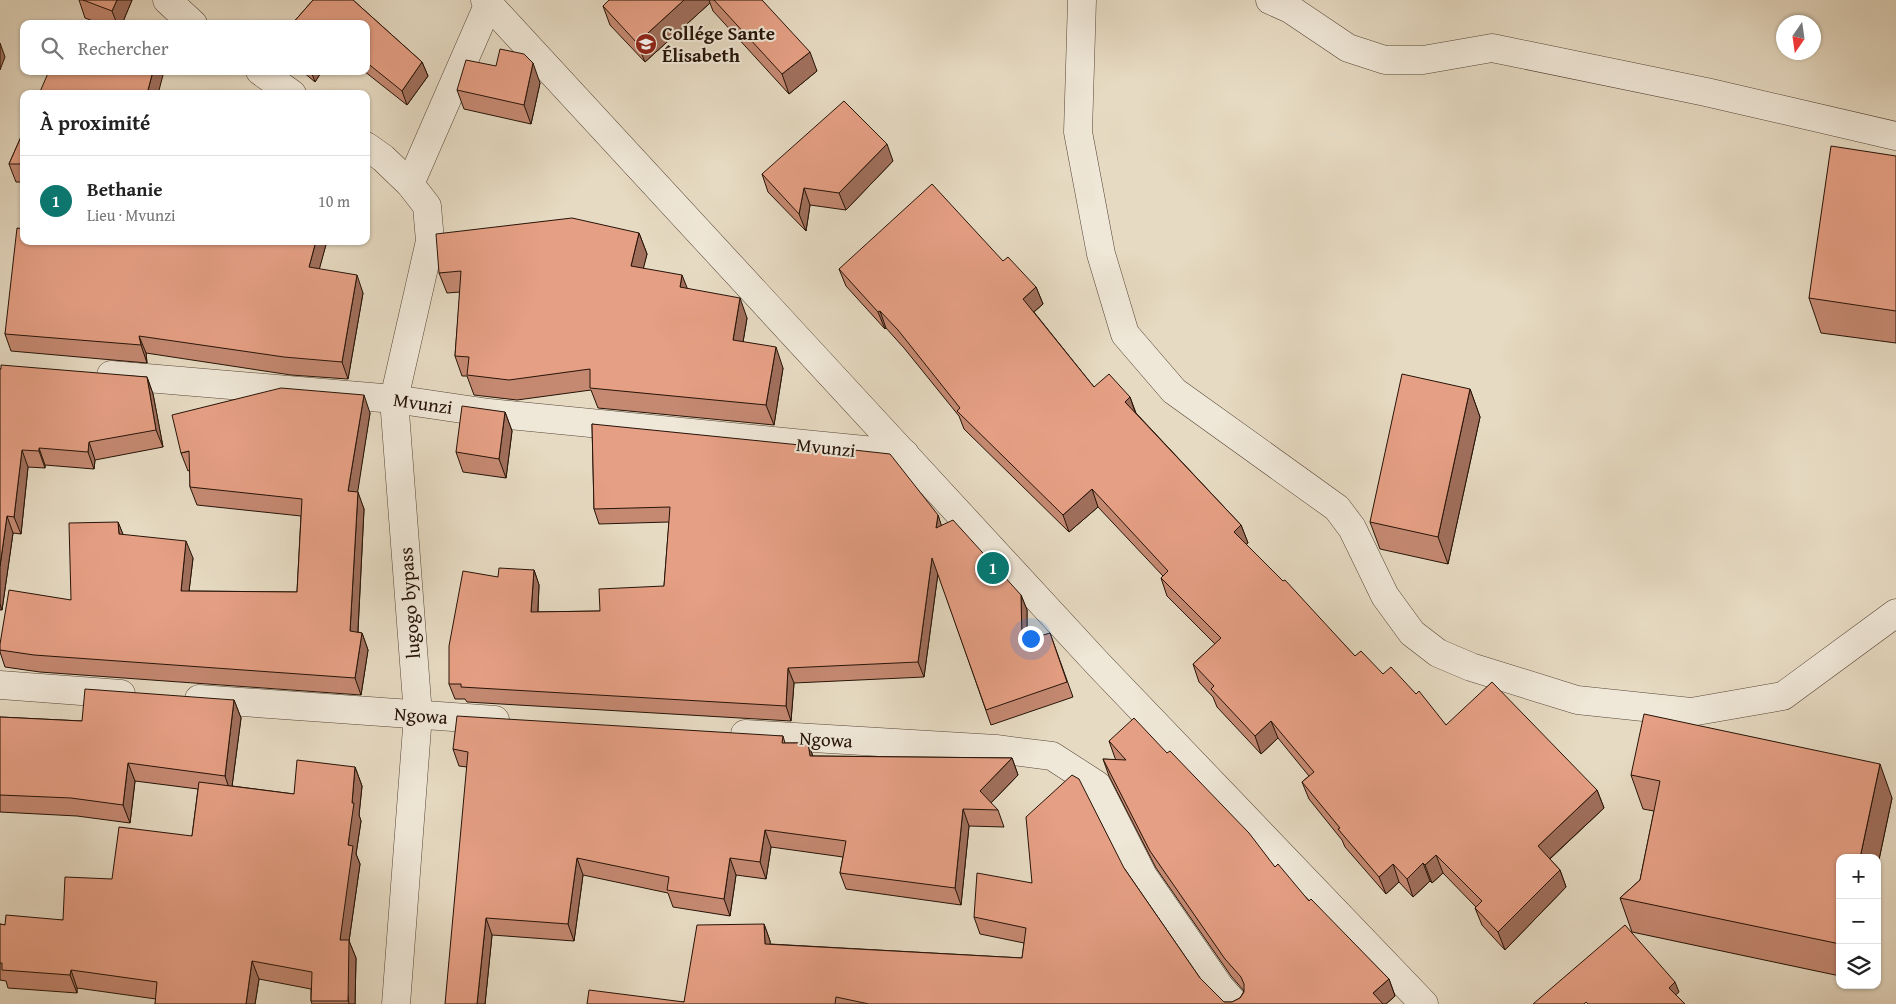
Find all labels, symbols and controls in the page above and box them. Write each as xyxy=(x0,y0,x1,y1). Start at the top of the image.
north arrow xyxy=(1776,15,1821,60)
place label: Collége Sante Élisabeth xyxy=(662,19,775,69)
search box xyxy=(20,20,370,75)
school or university icon: Collége Sante Élisabeth xyxy=(634,32,658,56)
icon: search xyxy=(38,34,66,62)
text: Rechercher xyxy=(78,34,169,62)
text: À proximité xyxy=(40,107,150,138)
text: Bethanie xyxy=(87,175,163,203)
text: 1 xyxy=(52,189,60,213)
text: 10 m xyxy=(318,189,350,213)
text: Lieu · Mvunzi xyxy=(87,203,175,227)
street label: Mvunzi xyxy=(392,385,454,421)
street label: Mvunzi xyxy=(795,430,857,464)
street label: lugogo bypass xyxy=(391,546,427,660)
pin: 1 xyxy=(977,549,1009,587)
your location xyxy=(1018,626,1044,652)
street label: Ngowa xyxy=(393,699,449,731)
street label: Ngowa xyxy=(799,724,853,754)
map controls xyxy=(1836,854,1881,989)
button: + xyxy=(1836,854,1881,899)
button: − xyxy=(1836,899,1881,944)
button: layers xyxy=(1836,944,1881,989)

